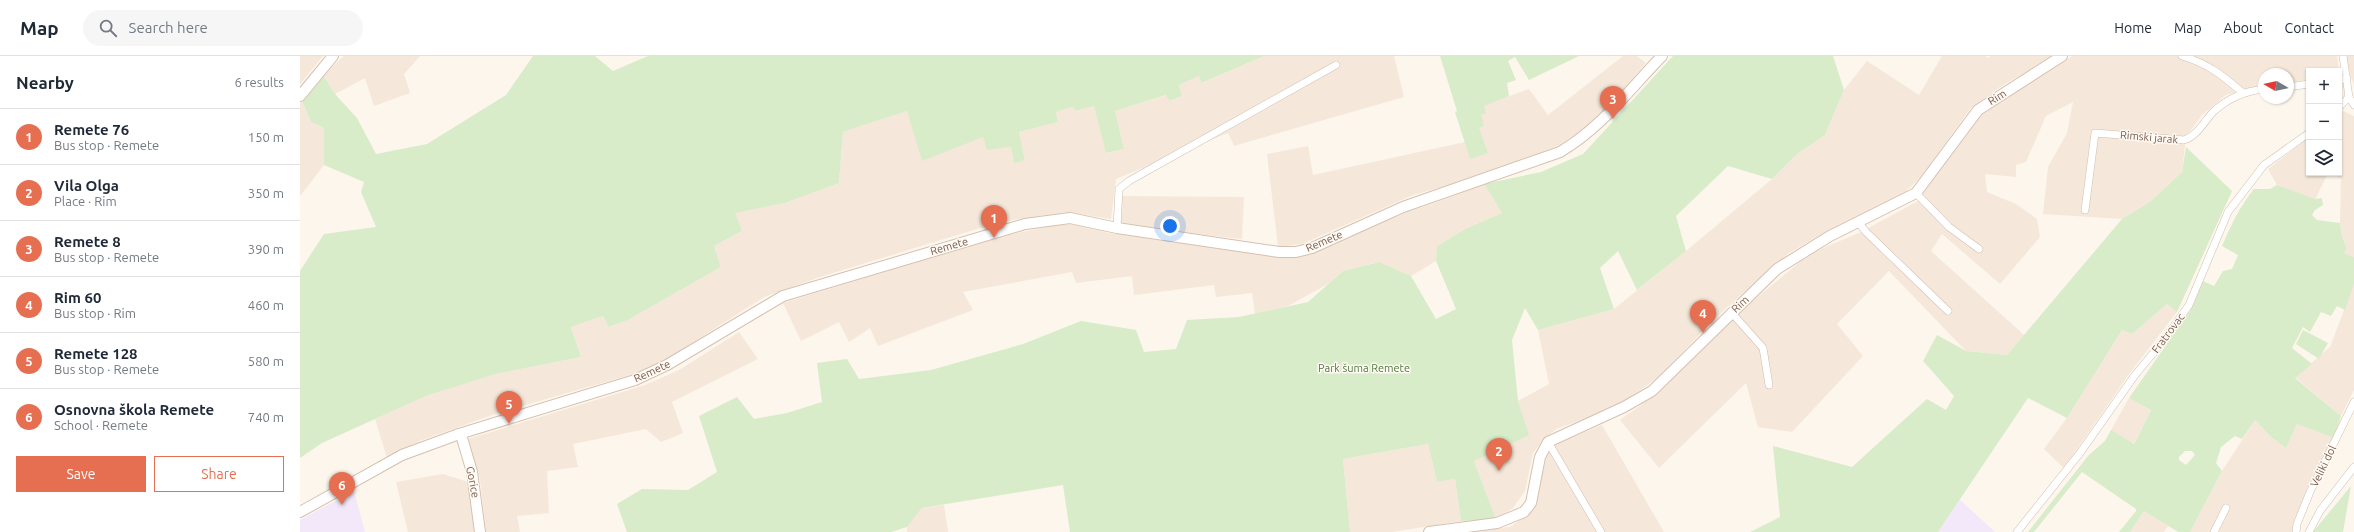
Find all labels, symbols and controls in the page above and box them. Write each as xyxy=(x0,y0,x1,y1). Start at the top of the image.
search box xyxy=(83,10,363,46)
text: Map xyxy=(20,17,59,39)
icon: search xyxy=(97,17,119,39)
text: Search here xyxy=(129,19,208,36)
text: Home xyxy=(2114,20,2152,36)
text: Map xyxy=(2174,20,2202,36)
text: About xyxy=(2224,20,2263,36)
text: Contact xyxy=(2285,20,2334,36)
north arrow xyxy=(2258,68,2294,104)
map controls xyxy=(2306,68,2342,176)
button: + xyxy=(2306,68,2342,104)
text: Nearby xyxy=(16,73,74,92)
text: 6 results xyxy=(234,75,284,89)
pin: 3 xyxy=(1600,86,1626,119)
street label: Rim xyxy=(1986,87,2008,107)
button: − xyxy=(2306,104,2342,140)
text: Remete 76 xyxy=(54,121,129,138)
street label: Rimski jarak xyxy=(2119,128,2179,146)
text: 1 xyxy=(25,130,33,144)
text: 150 m xyxy=(248,130,284,144)
text: Bus stop · Remete xyxy=(54,138,159,152)
button: layers xyxy=(2306,140,2342,176)
text: Vila Olga xyxy=(54,177,119,194)
text: 2 xyxy=(25,186,33,200)
text: 350 m xyxy=(248,186,284,200)
text: Place · Rim xyxy=(54,194,117,208)
pin: 1 xyxy=(981,205,1007,238)
your location xyxy=(1160,216,1180,236)
street label: Remete xyxy=(1304,228,1344,254)
text: Remete 8 xyxy=(54,233,121,250)
street label: Remete xyxy=(929,235,969,257)
text: 3 xyxy=(25,242,33,256)
text: 390 m xyxy=(248,242,284,256)
text: Bus stop · Remete xyxy=(54,250,159,264)
text: Rim 60 xyxy=(54,289,101,306)
street label: Rim xyxy=(1729,293,1751,315)
text: 4 xyxy=(25,298,33,312)
text: 460 m xyxy=(248,298,284,312)
pin: 4 xyxy=(1690,300,1716,333)
text: Bus stop · Rim xyxy=(54,306,136,320)
street label: Fratrovac xyxy=(2149,311,2187,355)
text: Remete 128 xyxy=(54,345,138,362)
text: 5 xyxy=(25,354,33,368)
text: 580 m xyxy=(248,354,284,368)
street label: Remete xyxy=(632,357,672,385)
text: Bus stop · Remete xyxy=(54,362,159,376)
park label: Park šuma Remete xyxy=(1318,362,1410,374)
pin: 5 xyxy=(496,391,522,424)
text: Osnovna škola Remete xyxy=(54,401,214,418)
text: 6 xyxy=(25,410,33,424)
text: 740 m xyxy=(248,410,284,424)
text: School · Remete xyxy=(54,418,148,432)
pin: 2 xyxy=(1486,438,1512,471)
street label: Veliki dol xyxy=(2308,443,2338,489)
button: Save xyxy=(16,456,146,492)
button: Share xyxy=(154,456,284,492)
street label: Gorice xyxy=(464,465,482,499)
pin: 6 xyxy=(329,472,355,505)

